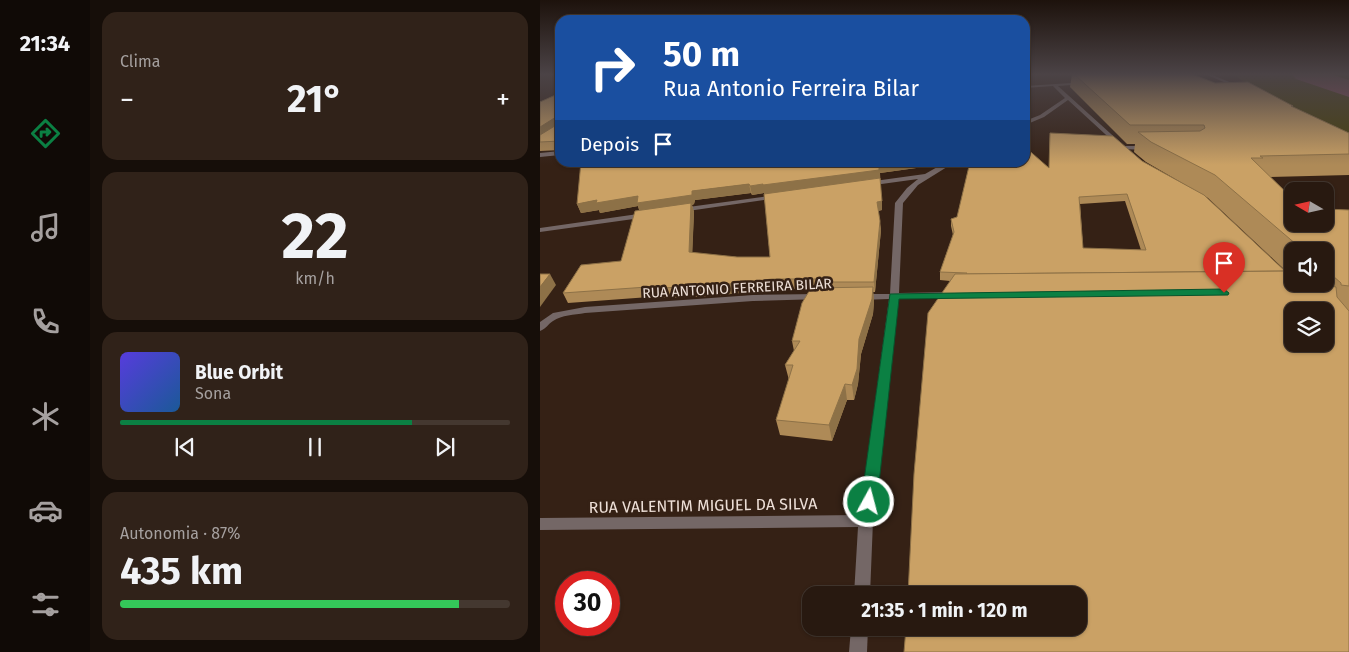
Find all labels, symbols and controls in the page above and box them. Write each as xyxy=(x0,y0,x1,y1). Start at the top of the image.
text: 21:34 xyxy=(20,30,70,57)
text: 50 m xyxy=(663,33,740,75)
icon: right xyxy=(580,35,645,100)
text: Clima xyxy=(120,52,160,71)
text: Rua Antonio Ferreira Bilar xyxy=(663,75,919,102)
text: 21° xyxy=(287,76,343,122)
text: − xyxy=(120,83,134,116)
text: + xyxy=(496,83,510,116)
icon: directions xyxy=(28,116,63,151)
icon: arrive xyxy=(649,130,677,158)
text: Depois xyxy=(580,133,639,156)
north arrow xyxy=(1284,182,1334,232)
map controls xyxy=(1284,182,1334,352)
text: 22 xyxy=(281,197,349,275)
icon: music xyxy=(28,210,63,245)
pin xyxy=(1203,242,1245,293)
button: sound xyxy=(1284,242,1334,292)
icon: arrive xyxy=(1210,249,1238,277)
text: km/h xyxy=(295,269,335,288)
street label: RUA ANTONIO FERREIRA BILAR xyxy=(642,275,833,302)
button: layers xyxy=(1284,302,1334,352)
icon: phone xyxy=(28,304,63,339)
text: Blue Orbit xyxy=(195,361,283,384)
text: Sona xyxy=(195,384,231,403)
icon: climate xyxy=(28,399,63,434)
icon: previous xyxy=(171,433,199,461)
icon: pause xyxy=(301,433,329,461)
icon: next xyxy=(431,433,459,461)
position arrow xyxy=(842,475,894,527)
icon: car xyxy=(28,493,63,528)
street label: RUA VALENTIM MIGUEL DA SILVA xyxy=(589,494,818,517)
text: Autonomia · 87% xyxy=(120,524,240,543)
text: 435 km xyxy=(120,548,243,594)
speed limit sign: 30 xyxy=(555,571,620,636)
icon: filters xyxy=(28,587,63,622)
text: 21:35 · 1 min · 120 m xyxy=(861,599,1028,622)

